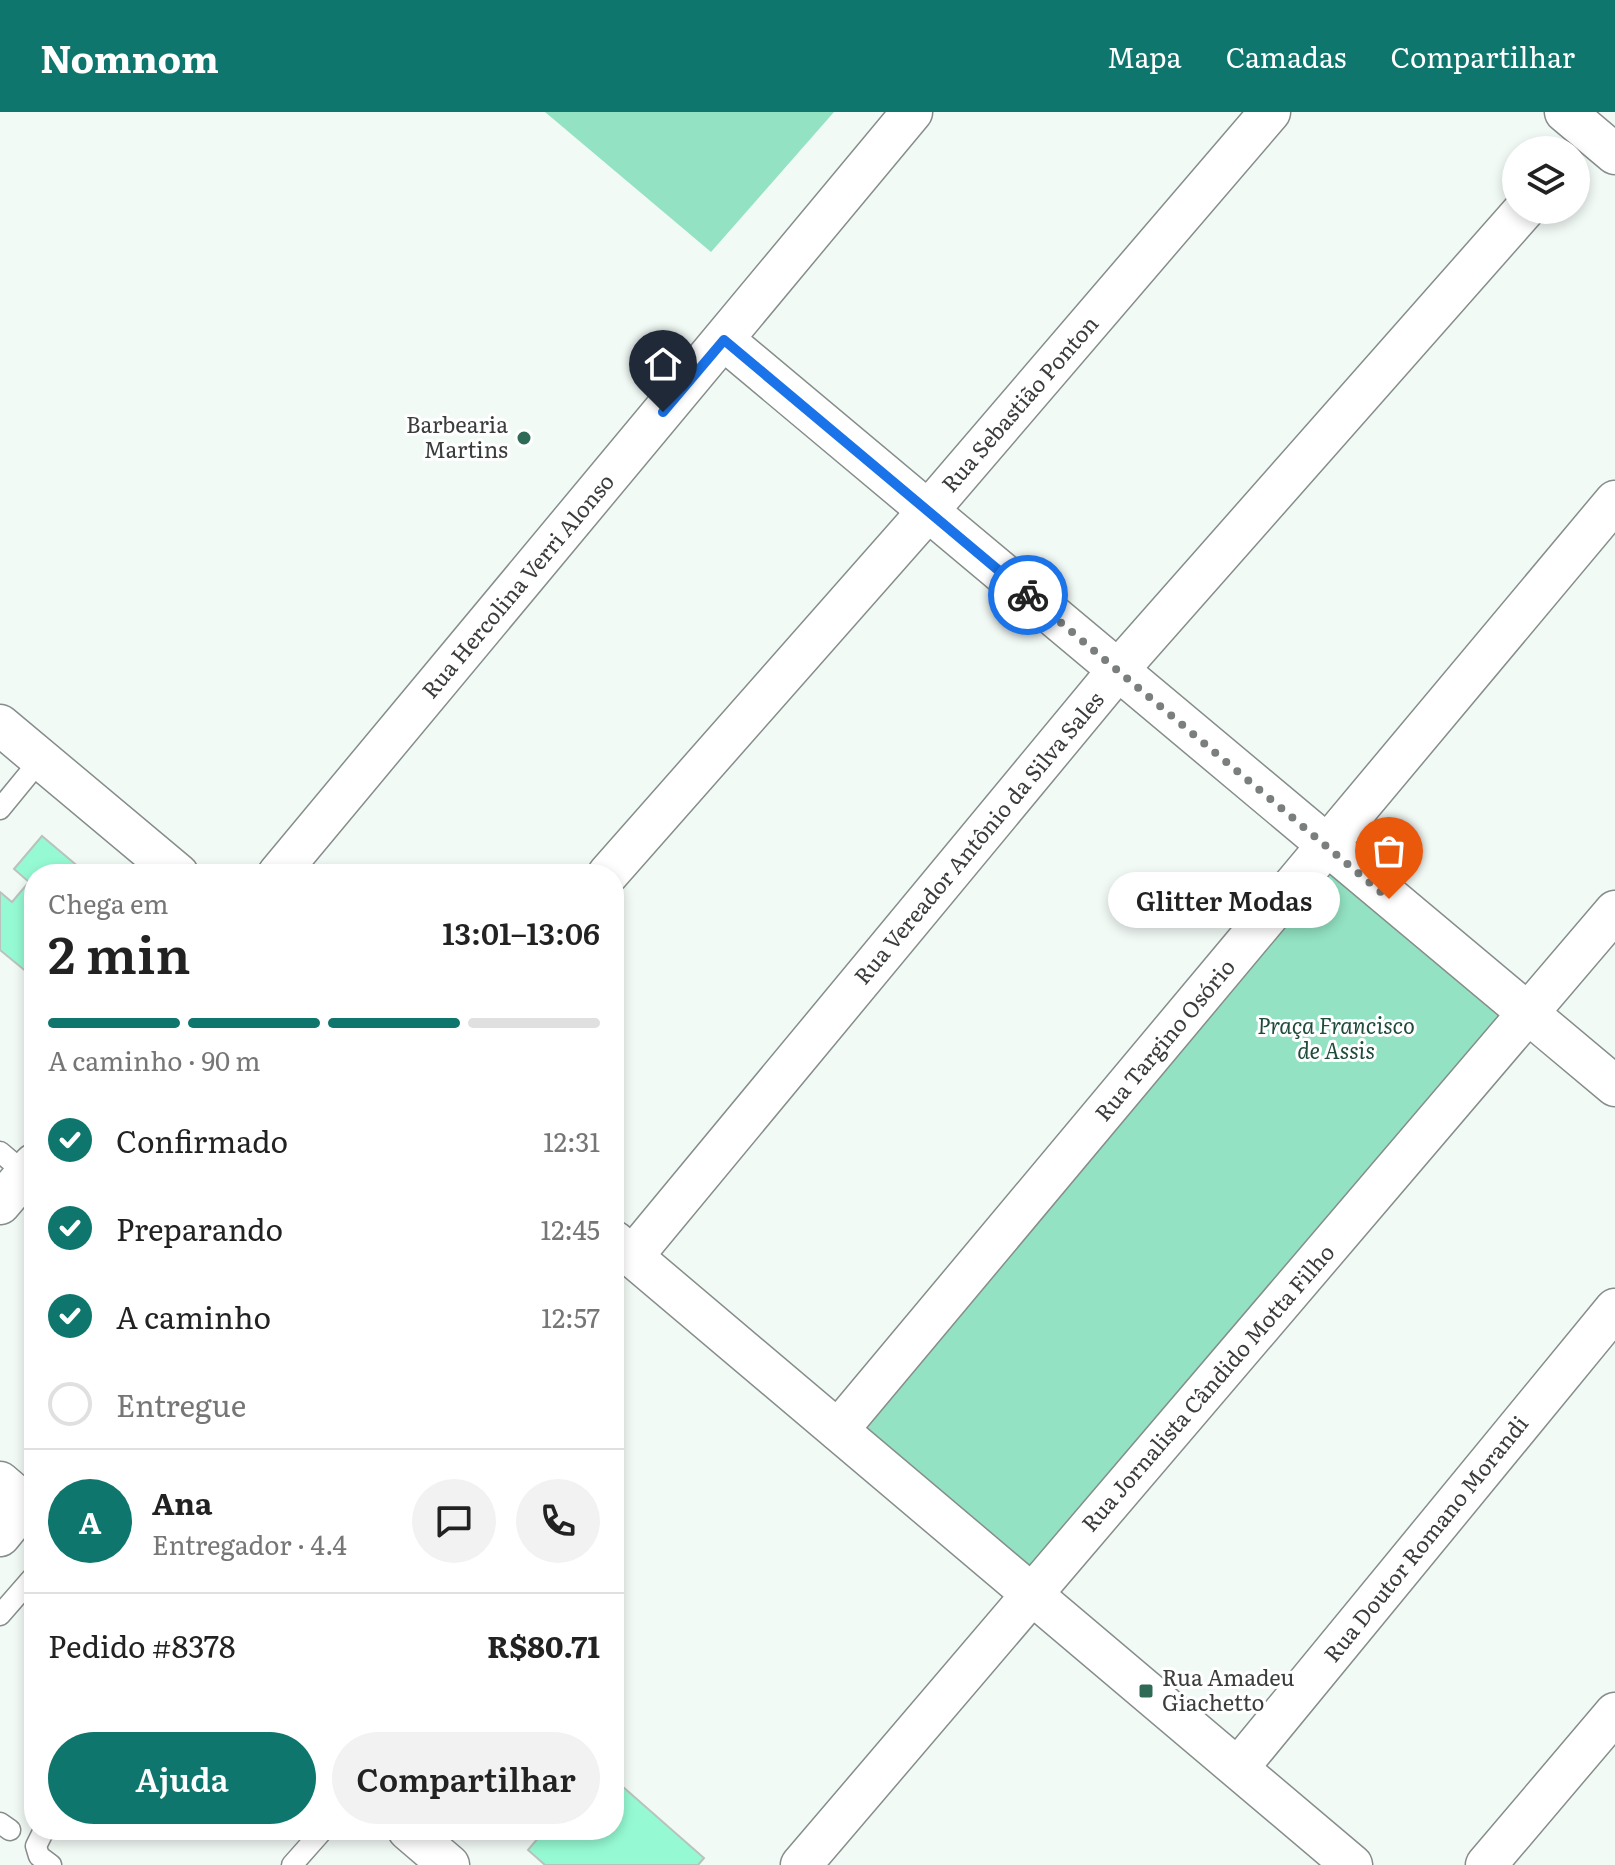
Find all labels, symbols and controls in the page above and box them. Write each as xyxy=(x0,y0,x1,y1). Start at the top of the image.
text: Nomnom xyxy=(40,28,219,85)
text: Mapa xyxy=(1107,35,1182,77)
text: Camadas xyxy=(1226,35,1346,77)
text: Compartilhar xyxy=(1390,35,1575,77)
map controls xyxy=(1502,136,1590,224)
button: layers xyxy=(1502,136,1590,224)
street label: Rua Sebastião Ponton xyxy=(933,307,1105,499)
pin xyxy=(629,330,697,412)
icon: home xyxy=(641,342,685,386)
place label: Barbearia Martins xyxy=(406,407,508,465)
marker: Barbearia Martins xyxy=(515,429,533,447)
street label: Rua Hercolina Verri Alonso xyxy=(413,465,621,705)
courier xyxy=(988,555,1068,635)
icon: bike xyxy=(1006,573,1050,617)
street label: Rua Vereador Antônio da Silva Sales xyxy=(845,683,1111,991)
pin xyxy=(1355,817,1423,899)
icon: bag xyxy=(1367,829,1411,873)
callout: Glitter Modas xyxy=(1109,871,1341,927)
text: Glitter Modas xyxy=(1136,880,1312,919)
text: Chega em xyxy=(48,883,168,922)
text: 13:01–13:06 xyxy=(442,910,600,954)
text: 2 min xyxy=(48,913,191,990)
street label: Rua Targino Osório xyxy=(1086,951,1242,1127)
park label: Praça Francisco de Assis xyxy=(1257,1008,1415,1066)
text: A caminho · 90 m xyxy=(48,1040,261,1079)
icon: check xyxy=(48,1118,92,1162)
text: Confirmado xyxy=(116,1118,288,1162)
text: 12:31 xyxy=(543,1121,600,1160)
icon: check xyxy=(48,1206,92,1250)
text: Preparando xyxy=(116,1206,283,1250)
text: 12:45 xyxy=(541,1209,600,1248)
street label: Rua Jornalista Cândido Motta Filho xyxy=(1073,1236,1341,1538)
icon: check xyxy=(48,1294,92,1338)
text: A caminho xyxy=(116,1294,271,1338)
text: 12:57 xyxy=(541,1297,600,1336)
text: Entregue xyxy=(116,1382,246,1426)
street label: Rua Doutor Romano Morandi xyxy=(1315,1408,1535,1668)
button: chat xyxy=(412,1479,496,1563)
button: phone xyxy=(516,1479,600,1563)
text: Ana xyxy=(152,1480,212,1524)
text: A xyxy=(79,1499,101,1543)
text: Entregador · 4.4 xyxy=(152,1524,347,1563)
text: Pedido #8378 xyxy=(48,1623,235,1667)
text: R$80.71 xyxy=(487,1623,600,1667)
place label: Rua Amadeu Giachetto xyxy=(1162,1660,1295,1718)
marker: Rua Amadeu Giachetto xyxy=(1137,1682,1155,1700)
button: Ajuda xyxy=(48,1732,316,1824)
button: Compartilhar xyxy=(332,1732,600,1824)

